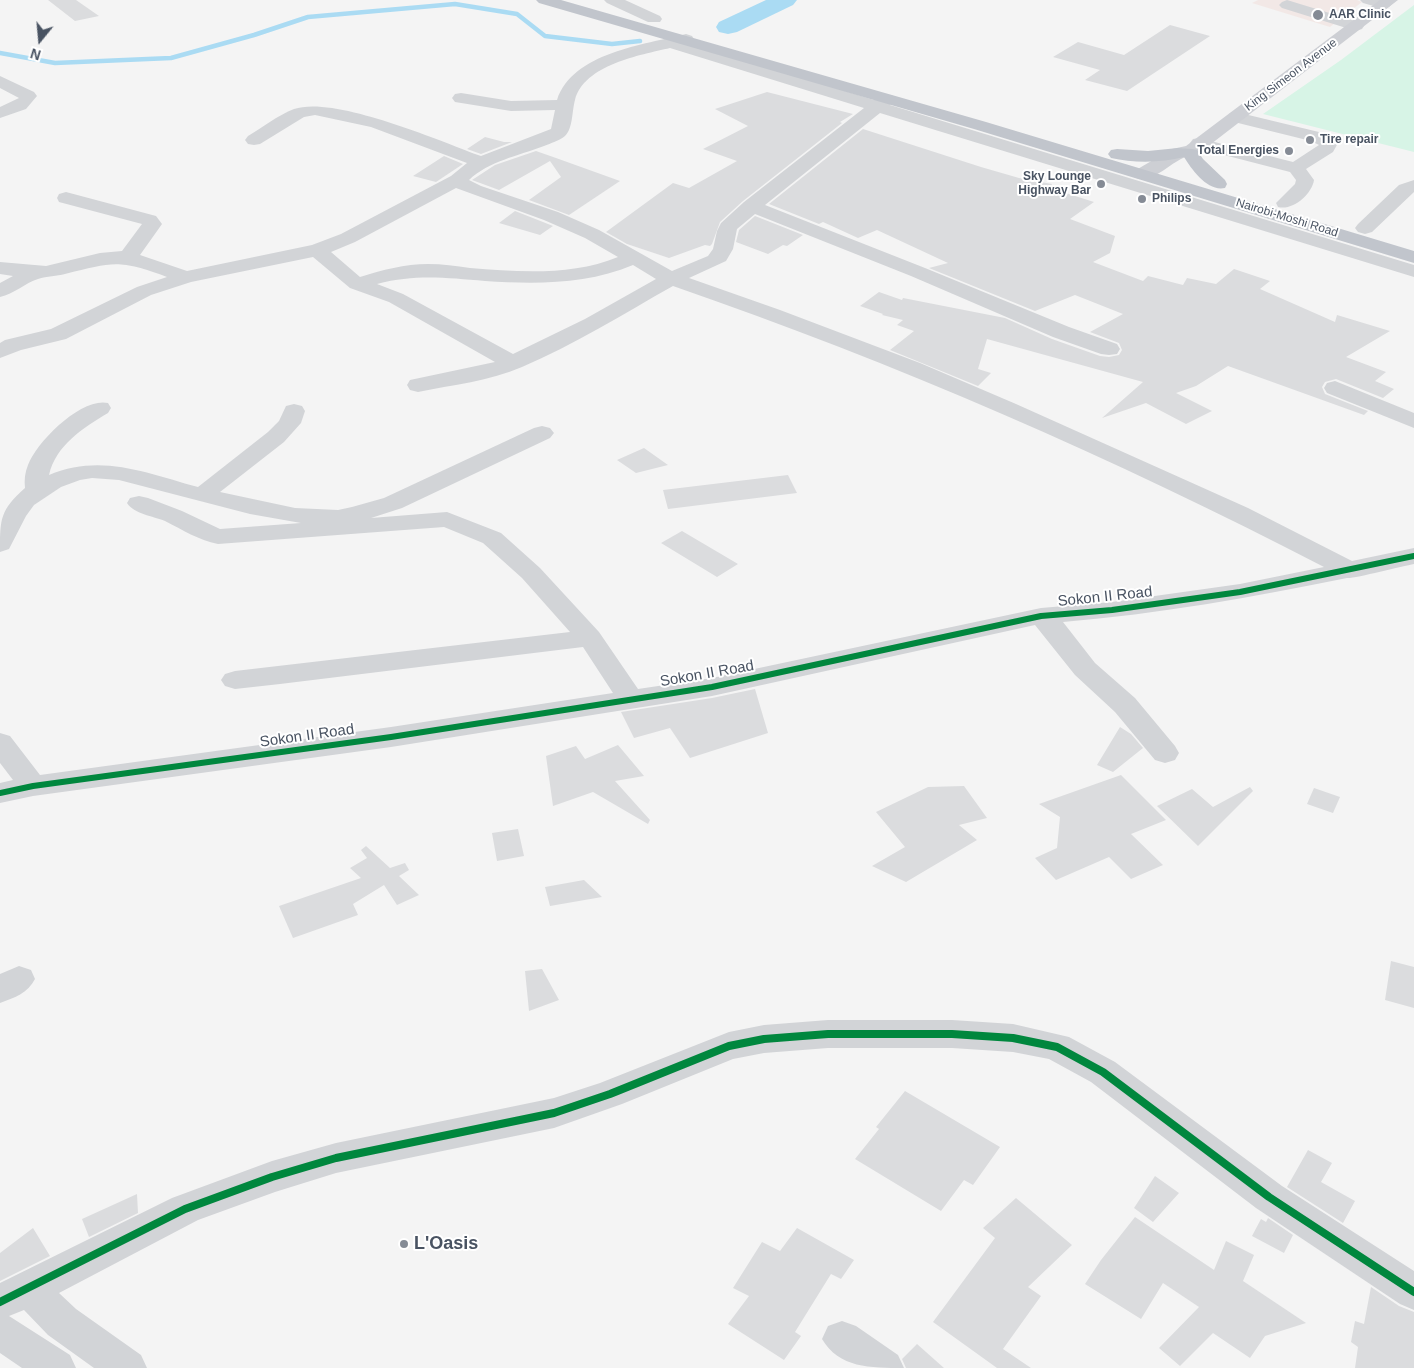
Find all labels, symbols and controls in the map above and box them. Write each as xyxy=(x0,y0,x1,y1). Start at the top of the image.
marker: AAR Clinic xyxy=(1311,8,1325,22)
place label: AAR Clinic xyxy=(1329,8,1391,22)
north arrow xyxy=(15,15,65,65)
street label: King Simeon Avenue xyxy=(1242,36,1340,114)
text: N xyxy=(28,45,43,63)
place label: Tire repair xyxy=(1320,133,1378,147)
marker: Tire repair xyxy=(1304,134,1316,146)
place label: Total Energies xyxy=(1197,144,1279,158)
marker: Total Energies xyxy=(1283,145,1295,157)
place label: Sky Lounge Highway Bar xyxy=(1018,170,1091,198)
marker: Sky Lounge Highway Bar xyxy=(1095,178,1107,190)
place label: Philips xyxy=(1152,192,1191,206)
marker: Philips xyxy=(1136,193,1148,205)
street label: Nairobi-Moshi Road xyxy=(1234,196,1340,240)
street label: Sokon II Road xyxy=(1057,583,1153,611)
street label: Sokon II Road xyxy=(659,657,755,691)
street label: Sokon II Road xyxy=(259,720,355,752)
place label: L'Oasis xyxy=(414,1233,478,1255)
marker: L'Oasis xyxy=(398,1238,410,1250)

